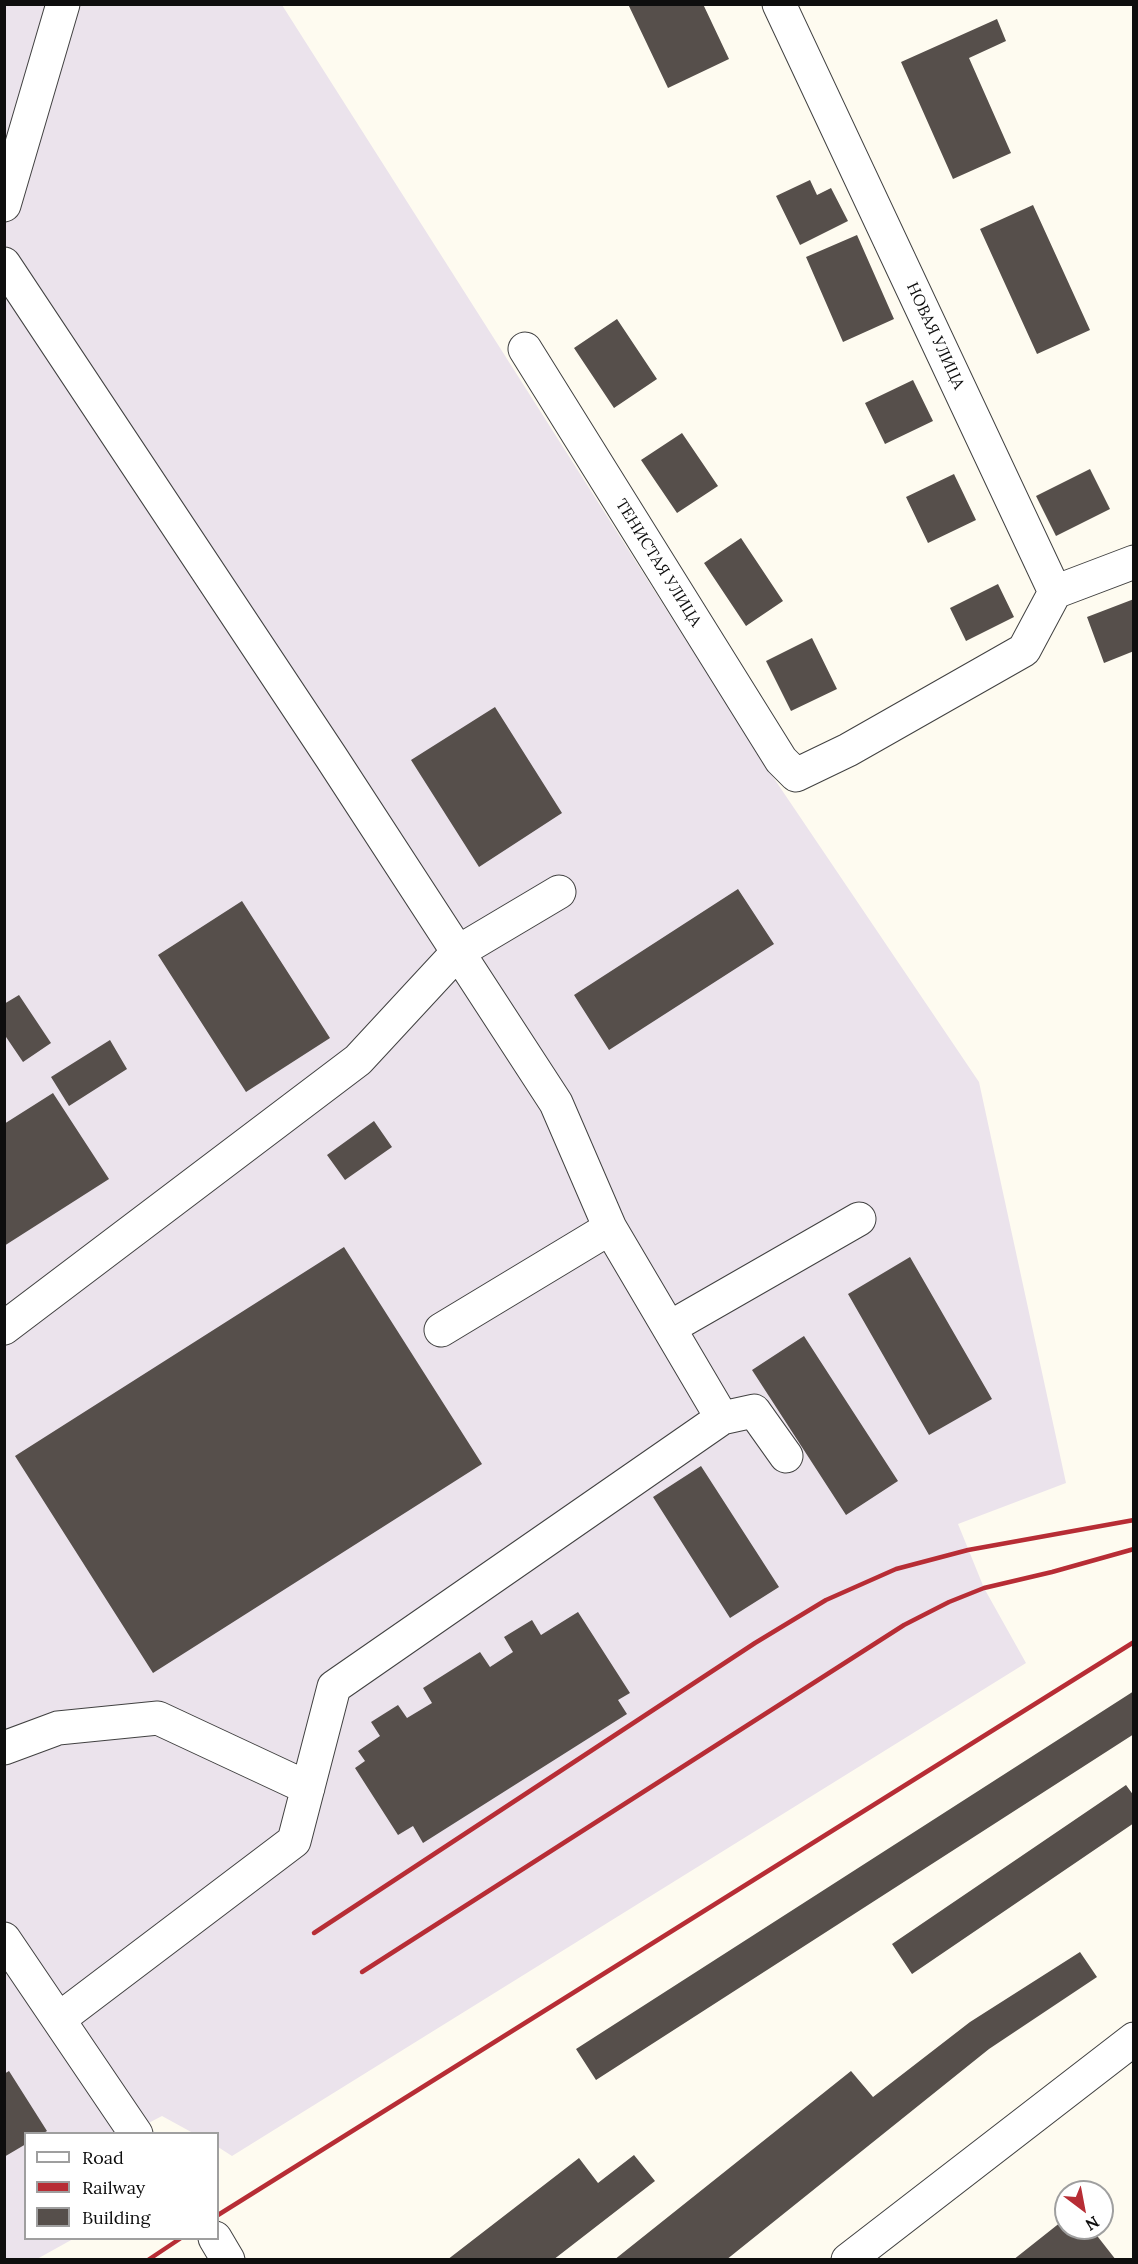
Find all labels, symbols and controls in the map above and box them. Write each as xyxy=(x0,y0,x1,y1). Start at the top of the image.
street label: НОВАЯ УЛИЦА xyxy=(902,280,968,392)
street label: ТЕНИСТАЯ УЛИЦА xyxy=(611,496,705,630)
legend xyxy=(24,2132,219,2240)
text: Road xyxy=(82,2146,124,2169)
text: Railway xyxy=(82,2176,145,2199)
north arrow xyxy=(1054,2180,1114,2240)
text: Building xyxy=(82,2206,150,2229)
text: N xyxy=(1082,2212,1103,2235)

